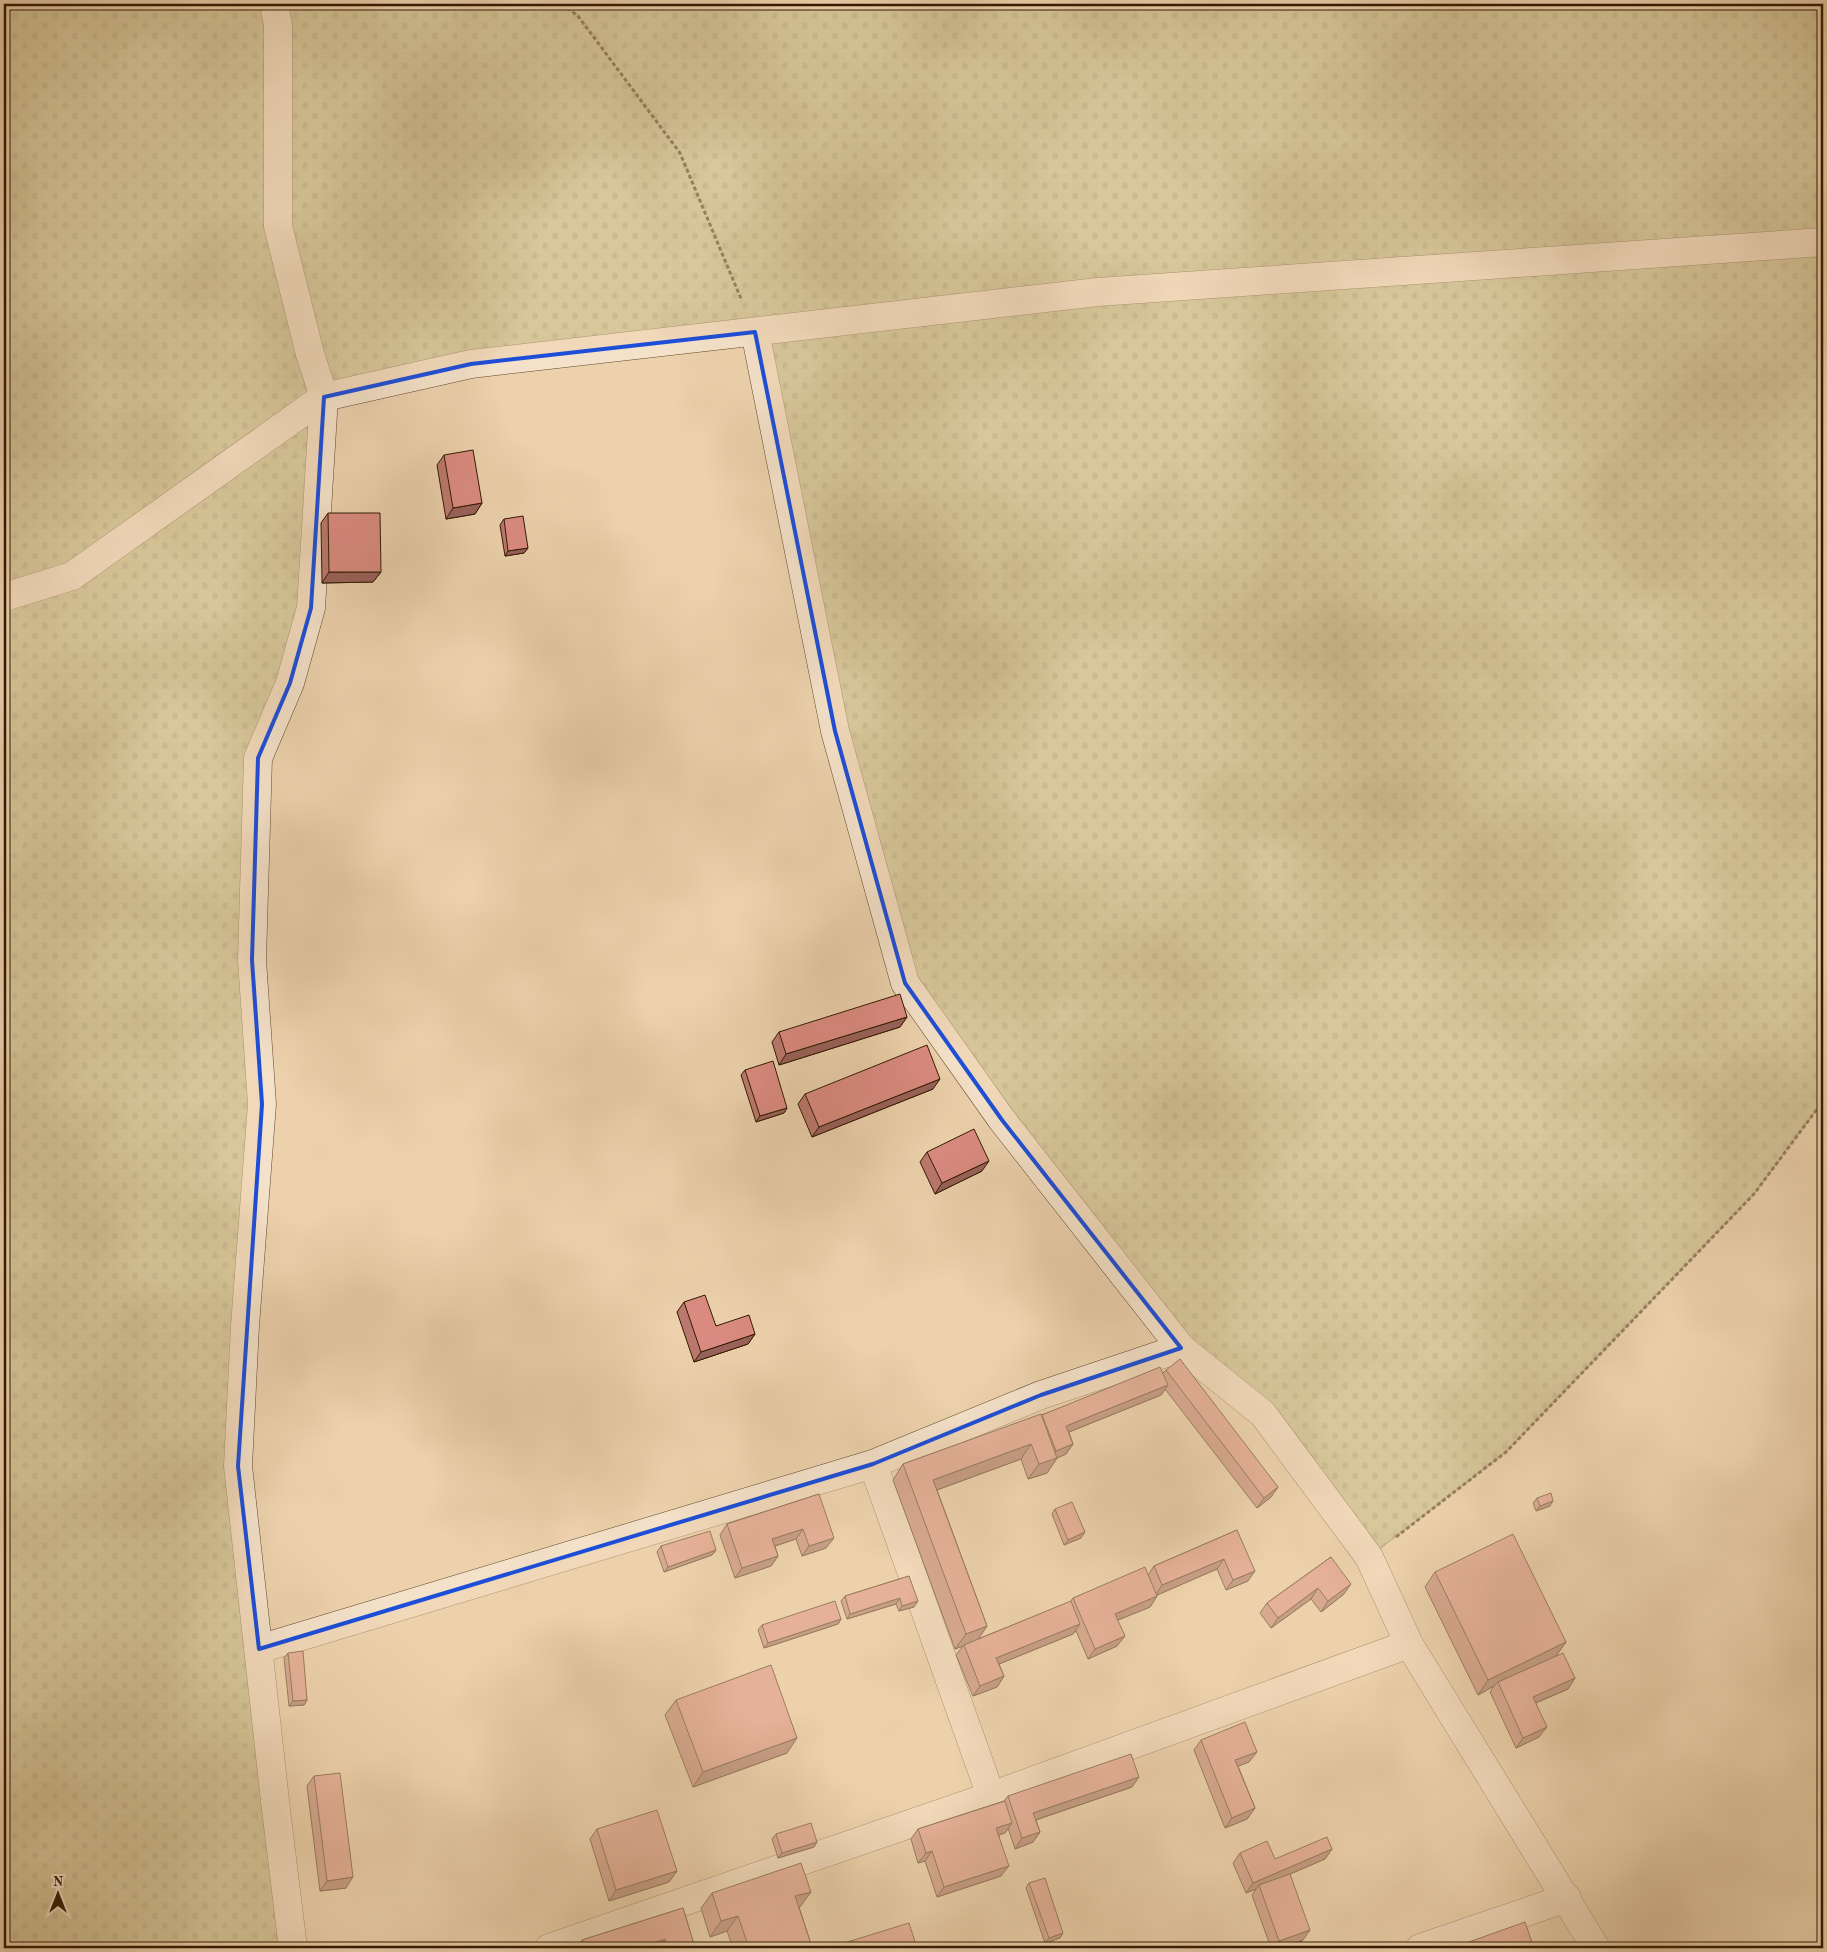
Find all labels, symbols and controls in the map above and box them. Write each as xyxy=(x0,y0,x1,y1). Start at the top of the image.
north arrow xyxy=(32,1870,82,1920)
text: N xyxy=(53,1875,64,1889)

